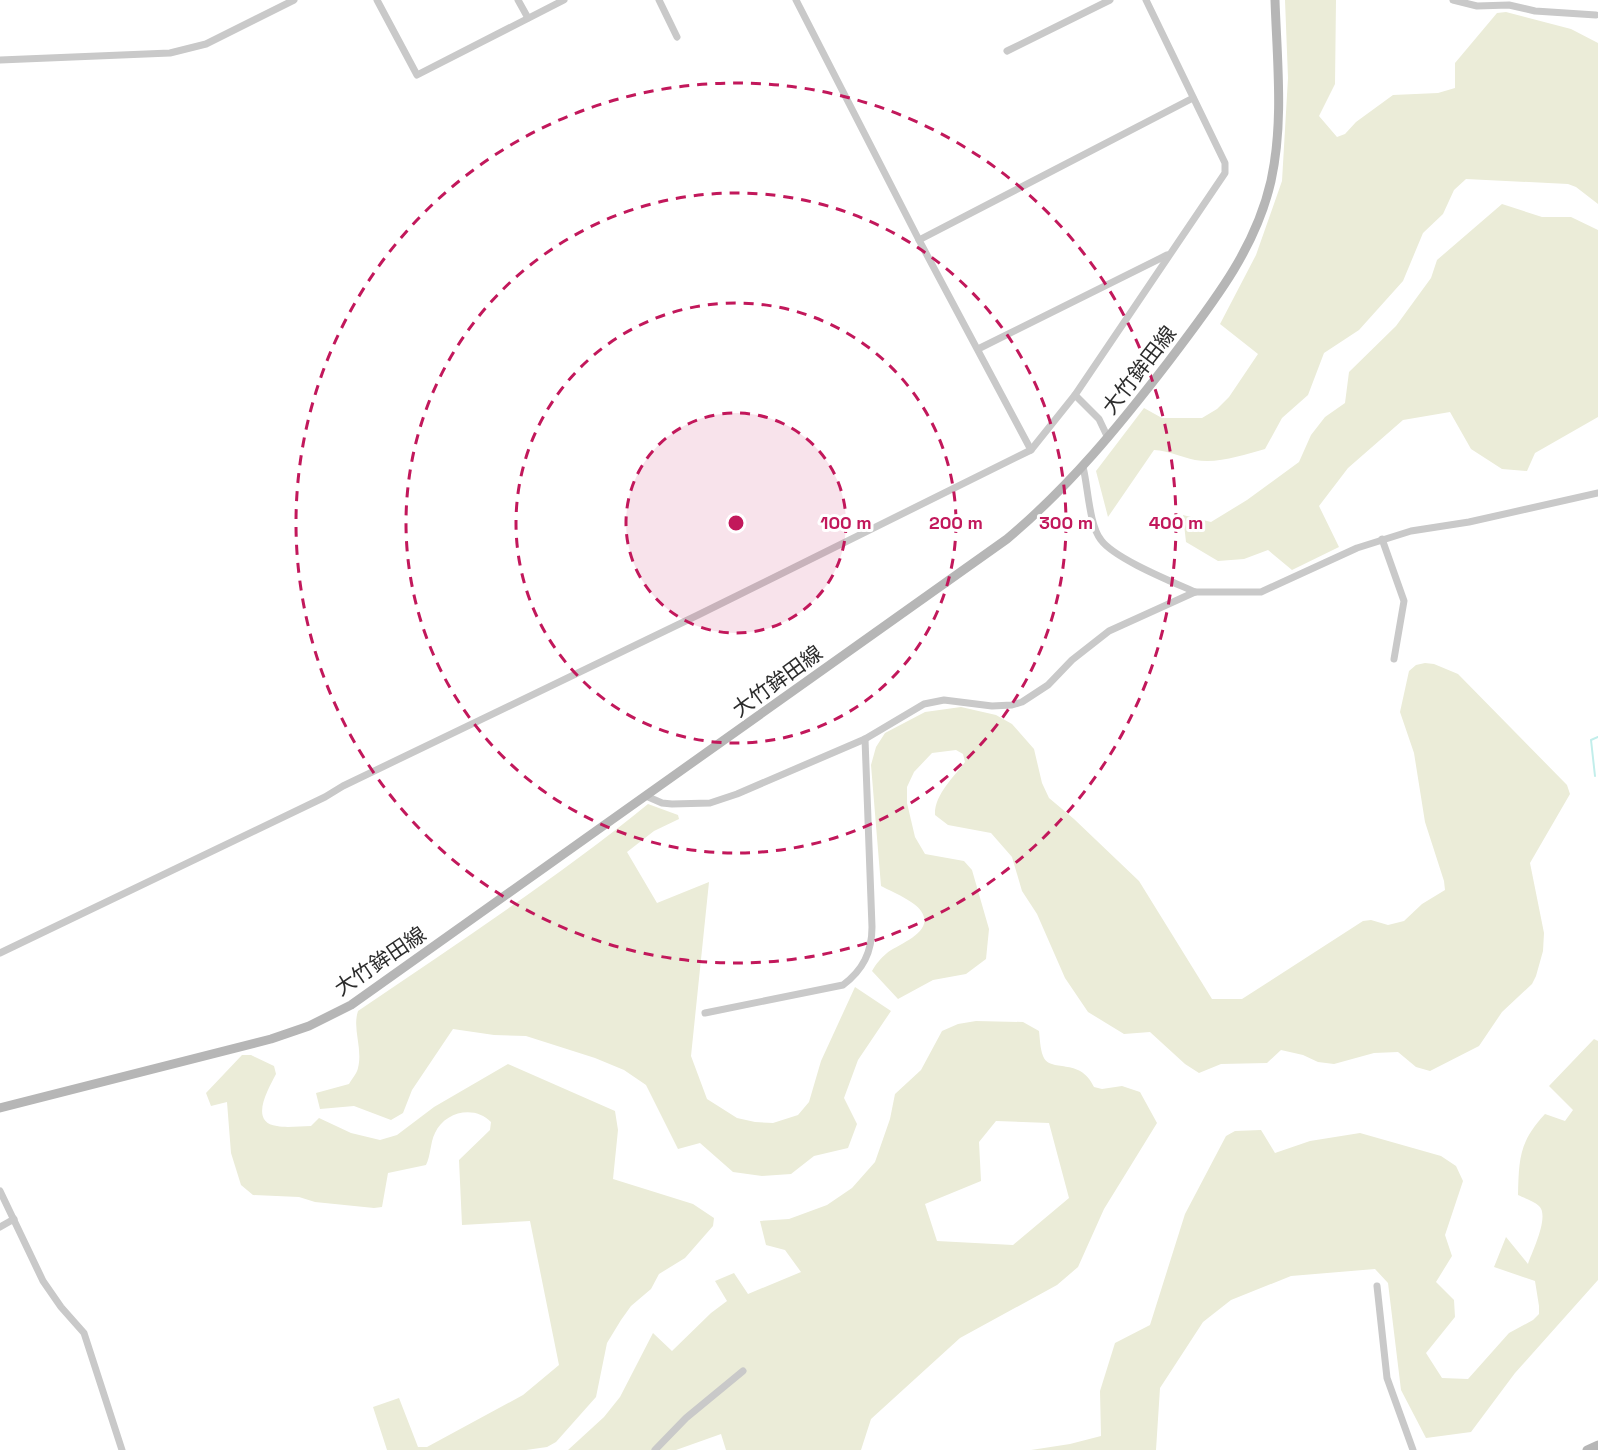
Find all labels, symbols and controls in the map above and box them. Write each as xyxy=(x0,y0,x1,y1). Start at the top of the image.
street label: 大竹鉾田線 xyxy=(1096,320,1182,420)
text: 100 m xyxy=(820,511,872,534)
text: 200 m xyxy=(929,511,983,534)
text: 300 m xyxy=(1039,511,1093,534)
text: 400 m xyxy=(1149,511,1203,534)
centre of rings xyxy=(726,513,746,533)
street label: 大竹鉾田線 xyxy=(727,639,827,723)
street label: 大竹鉾田線 xyxy=(329,920,431,1002)

